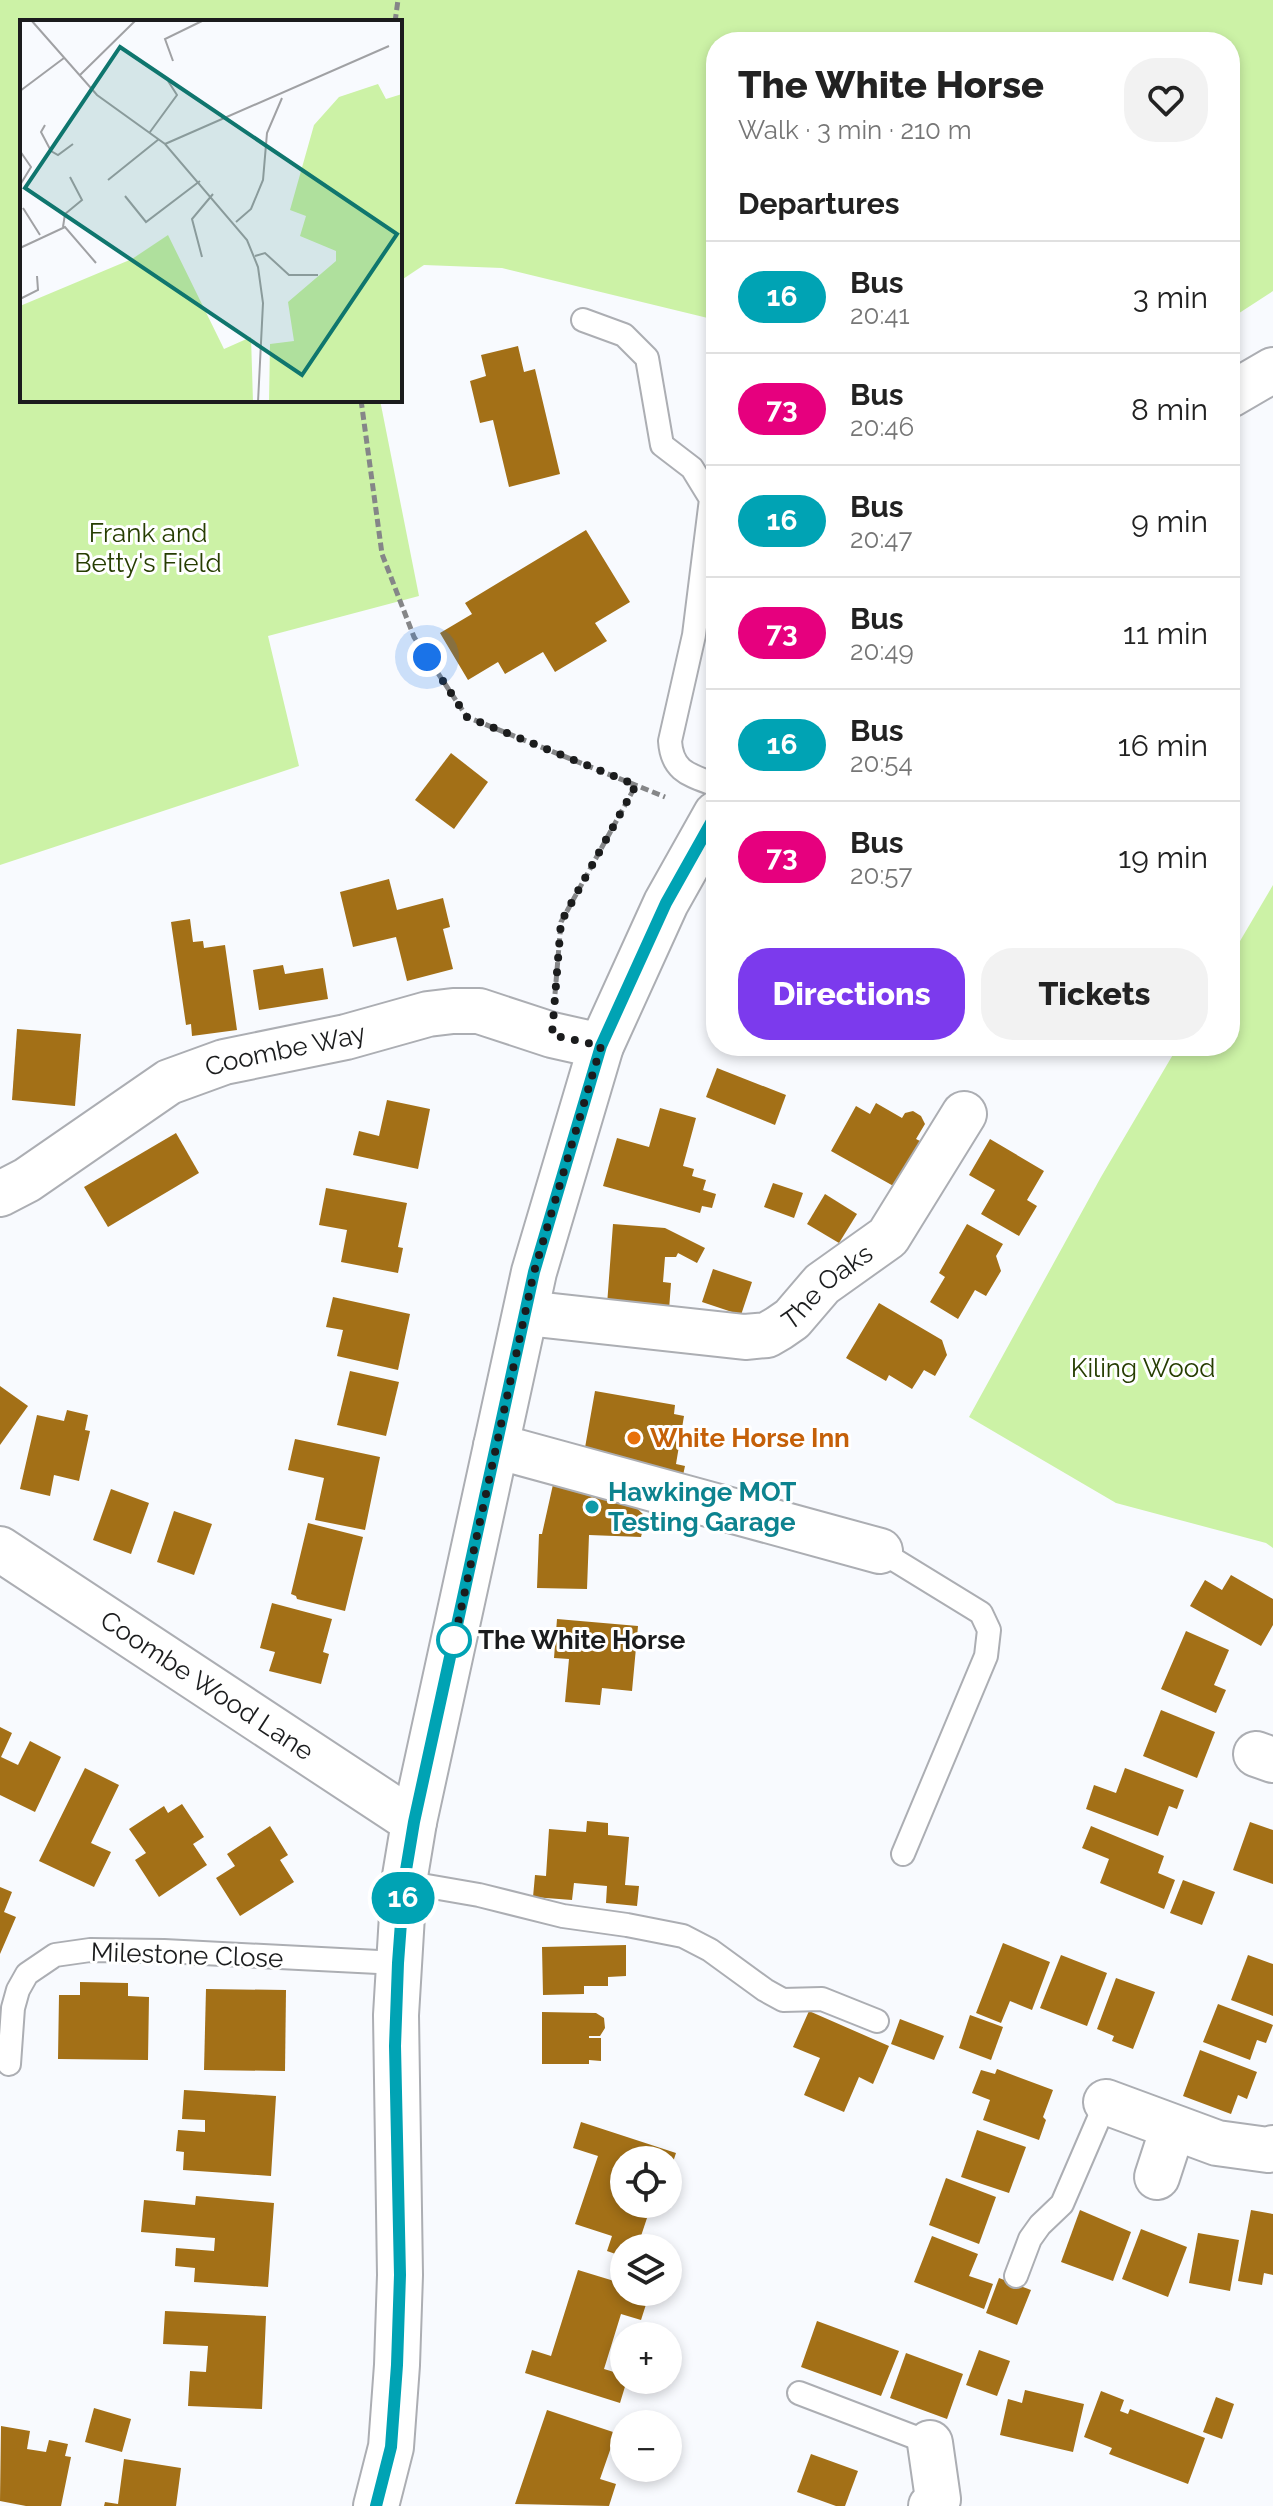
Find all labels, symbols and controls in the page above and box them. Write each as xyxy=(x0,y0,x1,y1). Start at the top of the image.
inset map xyxy=(20,20,402,402)
button: heart xyxy=(1124,58,1208,142)
text: The White Horse xyxy=(738,62,1044,107)
text: Walk · 3 min · 210 m xyxy=(738,115,972,145)
text: Departures xyxy=(738,186,900,221)
text: Bus xyxy=(850,265,904,300)
text: 16 xyxy=(767,280,797,313)
text: 3 min xyxy=(1133,280,1208,315)
text: 20:41 xyxy=(850,300,910,330)
text: Bus xyxy=(850,377,904,412)
text: 73 xyxy=(766,392,798,425)
text: 8 min xyxy=(1131,392,1208,427)
text: 20:46 xyxy=(850,412,914,442)
text: Bus xyxy=(850,489,904,524)
text: 16 xyxy=(767,504,797,537)
text: 9 min xyxy=(1131,504,1208,539)
park label: Frank and Betty's Field xyxy=(74,518,222,578)
text: 20:47 xyxy=(850,524,912,554)
text: Bus xyxy=(850,601,904,636)
text: 73 xyxy=(766,616,798,649)
text: 11 min xyxy=(1123,616,1208,651)
text: 20:49 xyxy=(850,636,914,666)
your location xyxy=(407,637,447,677)
text: Bus xyxy=(850,713,904,748)
text: 16 xyxy=(767,728,797,761)
text: 16 min xyxy=(1118,728,1208,763)
text: 20:54 xyxy=(850,748,913,778)
text: Bus xyxy=(850,825,904,860)
text: 73 xyxy=(766,840,798,873)
text: 19 min xyxy=(1118,840,1208,875)
text: 20:57 xyxy=(850,860,912,890)
button: Directions xyxy=(738,948,965,1040)
button: Tickets xyxy=(981,948,1208,1040)
street label: Coombe Way xyxy=(201,1017,369,1083)
street label: The Oaks xyxy=(776,1238,878,1336)
park label: Kiling Wood xyxy=(1071,1353,1215,1383)
place label: White Horse Inn xyxy=(650,1423,850,1453)
marker: White Horse Inn xyxy=(625,1429,643,1447)
place label: Hawkinge MOT Testing Garage xyxy=(608,1477,796,1537)
marker: Hawkinge MOT Testing Garage xyxy=(583,1498,601,1516)
street label: Coombe Wood Lane xyxy=(95,1605,319,1767)
marker: The White Horse xyxy=(437,1623,471,1657)
place label: The White Horse xyxy=(478,1625,686,1655)
line badge: 16 xyxy=(367,1872,439,1924)
text: 16 xyxy=(388,1881,418,1914)
street label: Milestone Close xyxy=(90,1937,284,1973)
map controls xyxy=(610,2146,682,2482)
button: locate xyxy=(610,2146,682,2218)
button: layers xyxy=(610,2234,682,2306)
button: + xyxy=(610,2322,682,2394)
button: − xyxy=(610,2410,682,2482)

